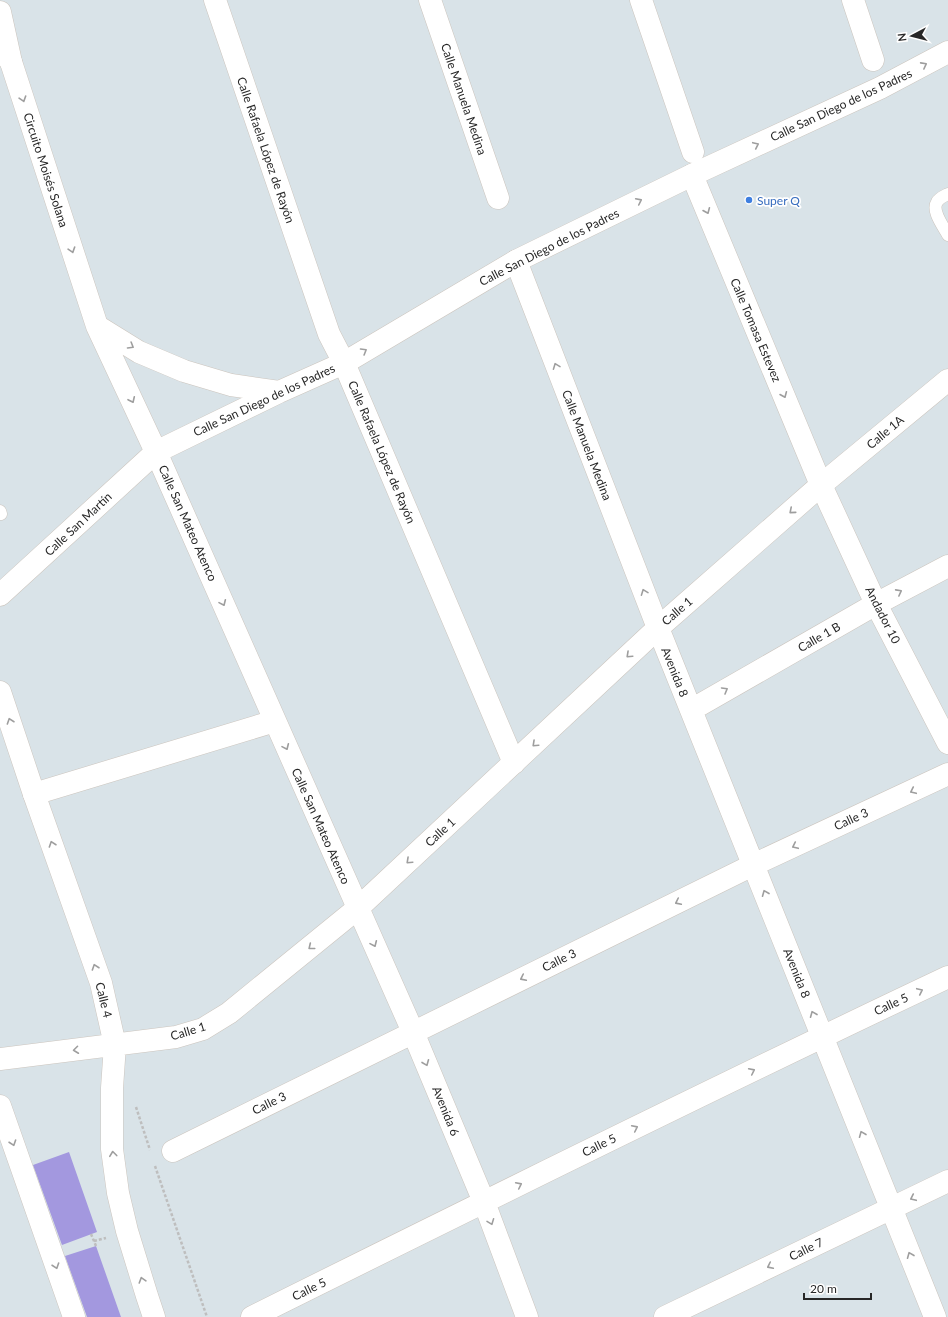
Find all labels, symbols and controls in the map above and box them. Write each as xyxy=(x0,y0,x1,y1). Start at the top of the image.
north arrow xyxy=(892,16,932,56)
text: N xyxy=(895,32,909,42)
street label: Calle Manuela Medina xyxy=(438,41,490,157)
one-way arrow xyxy=(920,62,927,70)
street label: Calle San Diego de los Padres xyxy=(768,65,914,145)
street label: Calle Rafaela López de Rayón xyxy=(234,75,298,225)
one-way arrow xyxy=(18,96,27,103)
street label: Circuito Moisés Solana xyxy=(20,111,72,229)
one-way arrow xyxy=(752,142,760,150)
place label: Super Q xyxy=(757,193,800,208)
marker: Super Q xyxy=(744,195,754,205)
one-way arrow xyxy=(635,198,642,206)
street label: Calle San Diego de los Padres xyxy=(477,205,621,289)
one-way arrow xyxy=(702,207,710,214)
one-way arrow xyxy=(67,246,76,253)
street label: Calle Tomasa Estevez xyxy=(727,276,785,385)
one-way arrow xyxy=(127,342,134,349)
one-way arrow xyxy=(360,348,367,355)
street label: Calle San Diego de los Padres xyxy=(191,360,337,440)
one-way arrow xyxy=(553,363,561,370)
street label: Calle Rafaela López de Rayón xyxy=(345,378,419,526)
street label: Calle Manuela Medina xyxy=(559,388,615,502)
one-way arrow xyxy=(779,392,787,399)
one-way arrow xyxy=(127,395,135,403)
street label: Calle 1A xyxy=(863,412,907,452)
street label: Calle San Mateo Atenco xyxy=(156,463,220,584)
street label: Calle San Martín xyxy=(41,489,115,559)
one-way arrow xyxy=(789,506,796,513)
street label: Andador 10 xyxy=(862,584,904,646)
one-way arrow xyxy=(640,588,648,595)
one-way arrow xyxy=(894,589,902,597)
street label: Calle 1 xyxy=(658,594,696,628)
one-way arrow xyxy=(218,599,226,606)
street label: Calle 1 B xyxy=(795,619,843,655)
street label: Avenida 8 xyxy=(658,645,692,699)
one-way arrow xyxy=(626,650,634,658)
one-way arrow xyxy=(720,688,728,695)
one-way arrow xyxy=(6,718,14,725)
one-way arrow xyxy=(532,739,540,747)
one-way arrow xyxy=(282,744,290,751)
street label: Calle San Mateo Atenco xyxy=(289,766,353,887)
one-way arrow xyxy=(909,786,916,794)
street label: Calle 3 xyxy=(832,805,871,833)
street label: Calle 1 xyxy=(422,814,458,850)
one-way arrow xyxy=(48,841,56,848)
one-way arrow xyxy=(792,841,799,849)
one-way arrow xyxy=(406,856,414,864)
one-way arrow xyxy=(761,890,769,897)
one-way arrow xyxy=(675,897,682,905)
one-way arrow xyxy=(369,940,377,947)
one-way arrow xyxy=(308,942,315,949)
street label: Calle 3 xyxy=(540,945,579,975)
street label: Avenida 8 xyxy=(780,946,814,1000)
one-way arrow xyxy=(91,963,100,970)
one-way arrow xyxy=(520,973,528,981)
street label: Calle 4 xyxy=(92,981,116,1019)
one-way arrow xyxy=(916,988,923,996)
street label: Calle 5 xyxy=(872,990,911,1018)
one-way arrow xyxy=(810,1010,818,1017)
street label: Calle 1 xyxy=(169,1019,207,1043)
one-way arrow xyxy=(73,1045,79,1054)
one-way arrow xyxy=(421,1059,429,1067)
one-way arrow xyxy=(748,1068,756,1076)
street label: Avenida 6 xyxy=(429,1084,463,1138)
street label: Calle 3 xyxy=(250,1088,289,1118)
one-way arrow xyxy=(631,1125,639,1133)
street label: Calle 5 xyxy=(580,1130,619,1160)
one-way arrow xyxy=(858,1131,866,1138)
one-way arrow xyxy=(8,1140,17,1147)
one-way arrow xyxy=(109,1151,118,1157)
one-way arrow xyxy=(514,1182,522,1190)
one-way arrow xyxy=(909,1193,917,1201)
one-way arrow xyxy=(487,1219,495,1226)
street label: Calle 7 xyxy=(787,1234,826,1264)
one-way arrow xyxy=(907,1251,915,1258)
one-way arrow xyxy=(767,1261,775,1269)
one-way arrow xyxy=(51,1262,60,1269)
street label: Calle 5 xyxy=(290,1274,329,1304)
scale bar xyxy=(804,1275,871,1301)
one-way arrow xyxy=(138,1277,147,1284)
text: 20 m xyxy=(810,1281,837,1296)

